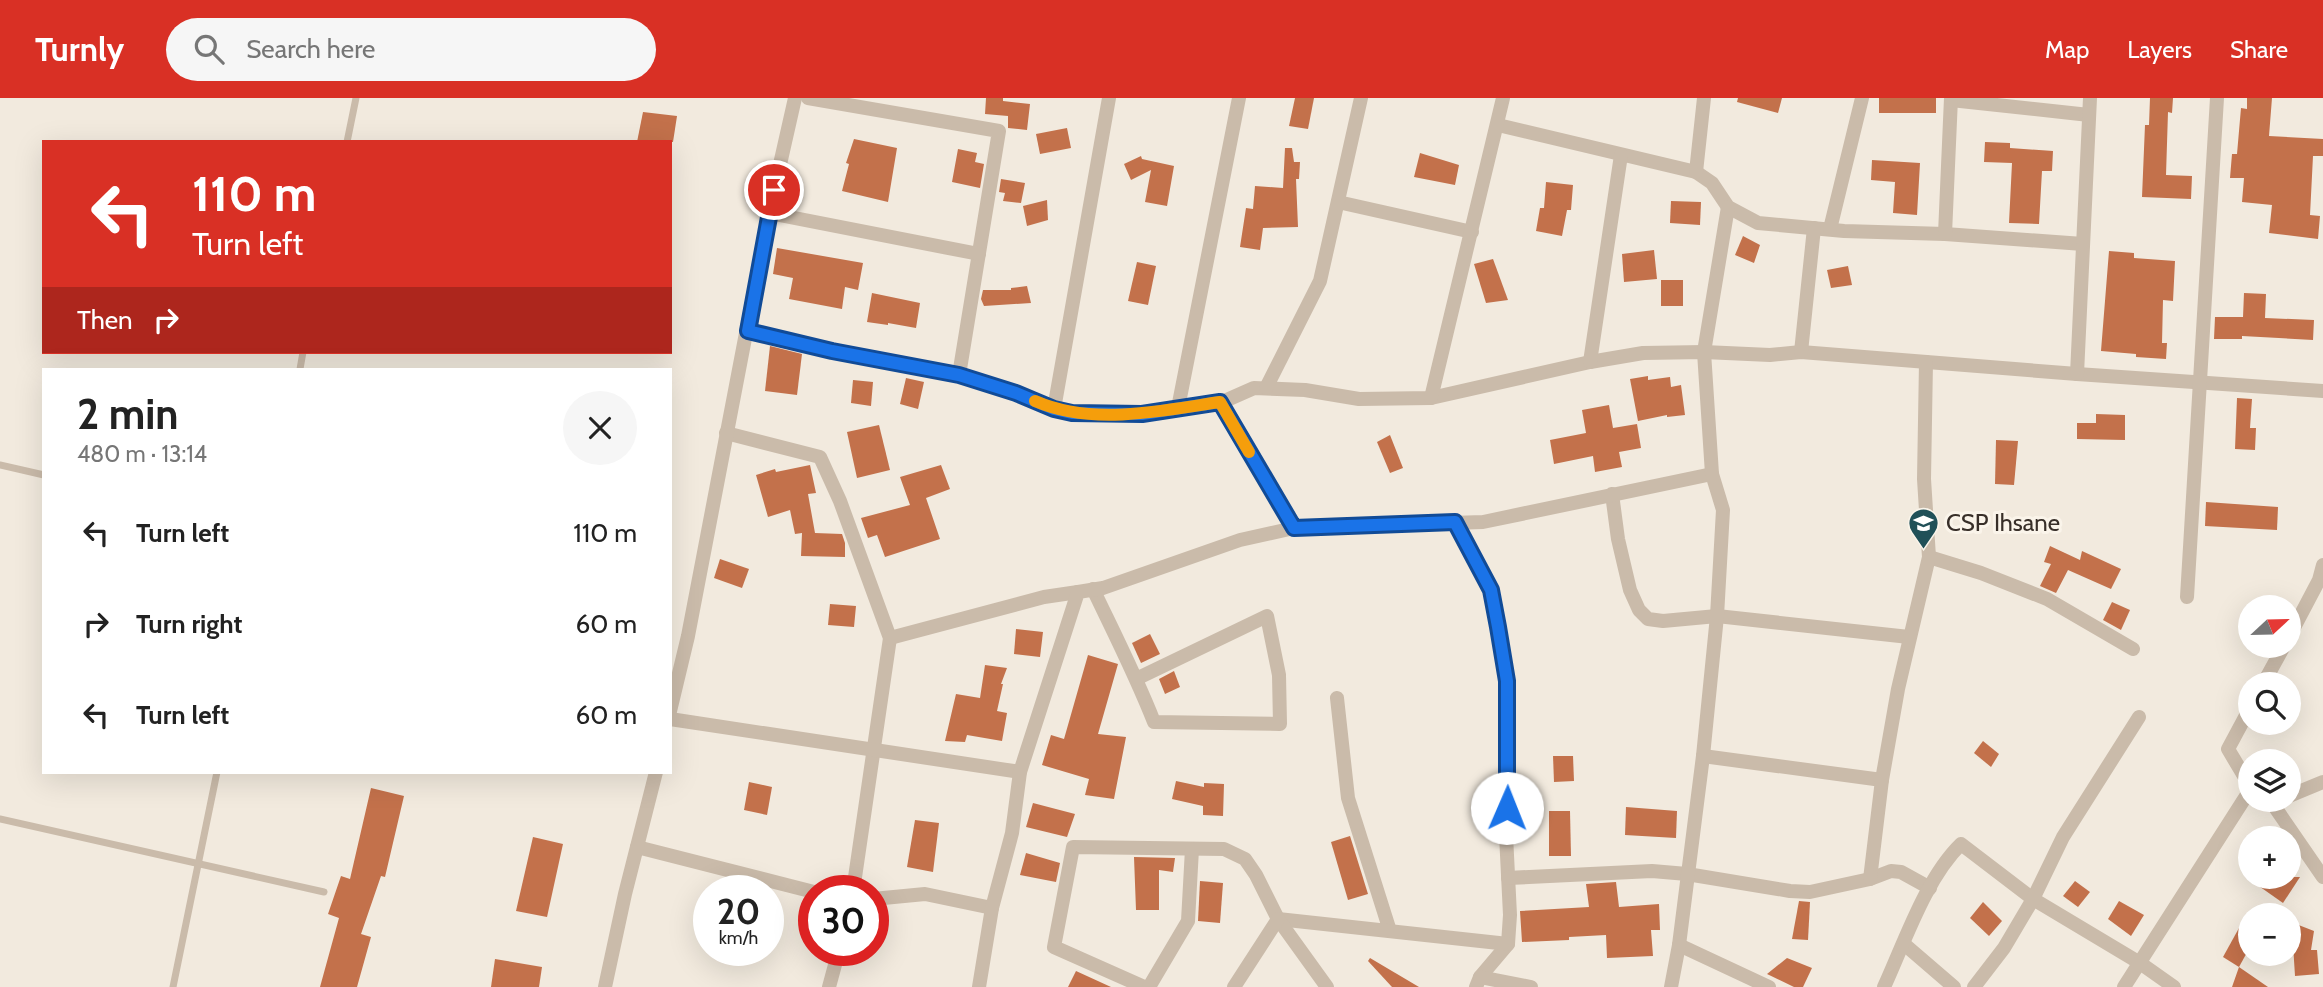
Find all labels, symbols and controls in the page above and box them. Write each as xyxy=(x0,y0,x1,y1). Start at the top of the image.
search box xyxy=(166,18,656,81)
text: Turnly xyxy=(35,29,124,69)
icon: search xyxy=(190,30,228,68)
text: Search here xyxy=(246,33,375,65)
text: Map xyxy=(2045,35,2089,64)
text: Layers xyxy=(2127,35,2192,64)
text: Share xyxy=(2230,35,2288,64)
pin xyxy=(744,160,804,220)
text: 110 m xyxy=(192,164,316,223)
icon: left xyxy=(77,168,168,259)
icon: arrive xyxy=(755,171,793,209)
text: Turn left xyxy=(192,224,303,263)
icon: right xyxy=(147,301,185,339)
text: Then xyxy=(77,304,133,336)
text: 2 min xyxy=(77,388,178,440)
button: close xyxy=(563,391,637,465)
text: 480 m · 13:14 xyxy=(77,440,207,468)
school or university icon: CSP Ihsane xyxy=(1906,506,1940,550)
place label: CSP Ihsane xyxy=(1946,508,2060,537)
icon: left xyxy=(77,514,115,552)
text: Turn left xyxy=(136,517,229,549)
text: 110 m xyxy=(573,517,637,549)
north arrow xyxy=(2238,595,2301,658)
map controls xyxy=(2238,595,2301,966)
icon: right xyxy=(77,605,115,643)
text: Turn right xyxy=(136,608,242,640)
text: 60 m xyxy=(575,608,637,640)
button: search xyxy=(2238,672,2301,735)
icon: left xyxy=(77,696,115,734)
text: Turn left xyxy=(136,699,229,731)
text: 60 m xyxy=(575,699,637,731)
button: layers xyxy=(2238,749,2301,812)
position arrow xyxy=(1470,771,1544,845)
button: + xyxy=(2238,826,2301,889)
speed limit sign: 30 xyxy=(798,875,889,966)
text: 20 xyxy=(717,890,760,933)
button: − xyxy=(2238,903,2301,966)
text: km/h xyxy=(719,927,758,949)

